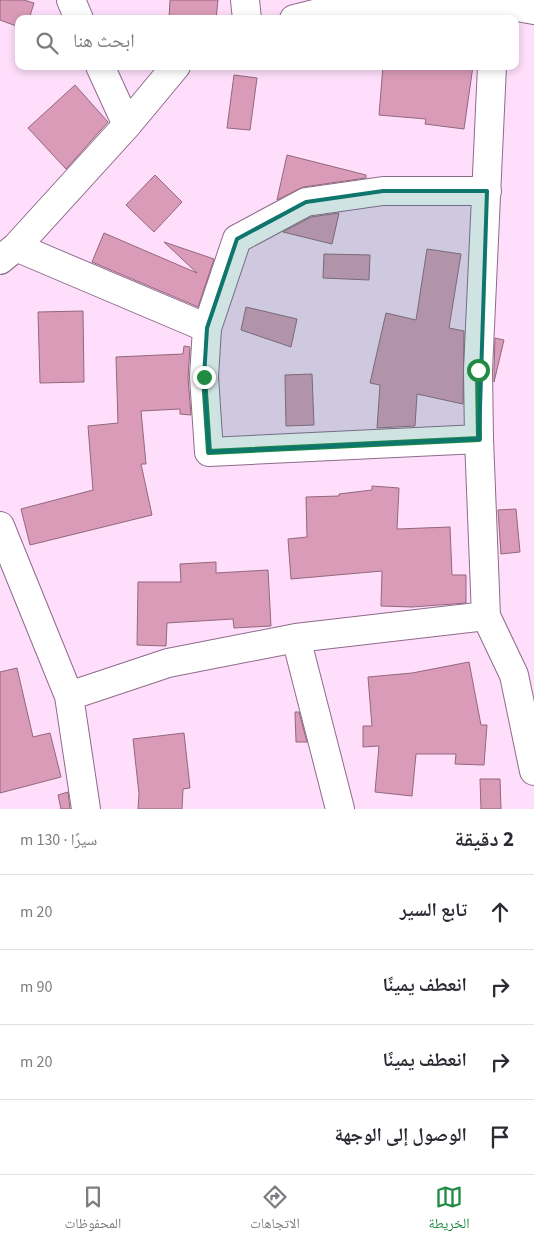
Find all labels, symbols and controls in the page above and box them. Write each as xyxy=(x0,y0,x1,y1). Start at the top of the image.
search box xyxy=(15,15,519,70)
text: ابحث هنا xyxy=(73,28,135,55)
icon: search xyxy=(33,29,61,57)
route start xyxy=(467,359,490,382)
route end xyxy=(193,366,216,389)
text: 2 دقيقة xyxy=(455,824,514,854)
text: سيرًا · 130 m xyxy=(20,829,97,851)
text: تابع السير xyxy=(400,897,467,924)
icon: ahead xyxy=(486,898,514,926)
text: 20 m xyxy=(20,901,52,923)
text: انعطف يمينًا xyxy=(383,972,467,999)
icon: right xyxy=(486,973,514,1001)
text: 90 m xyxy=(20,976,52,998)
text: انعطف يمينًا xyxy=(383,1047,467,1074)
icon: right xyxy=(486,1048,514,1076)
text: 20 m xyxy=(20,1051,52,1073)
text: الوصول إلى الوجهة xyxy=(334,1122,467,1149)
icon: arrive xyxy=(486,1123,514,1151)
tab: المحفوظات xyxy=(64,1183,121,1237)
tab: الاتجاهات xyxy=(250,1183,300,1237)
tab: الخريطة xyxy=(428,1183,470,1237)

